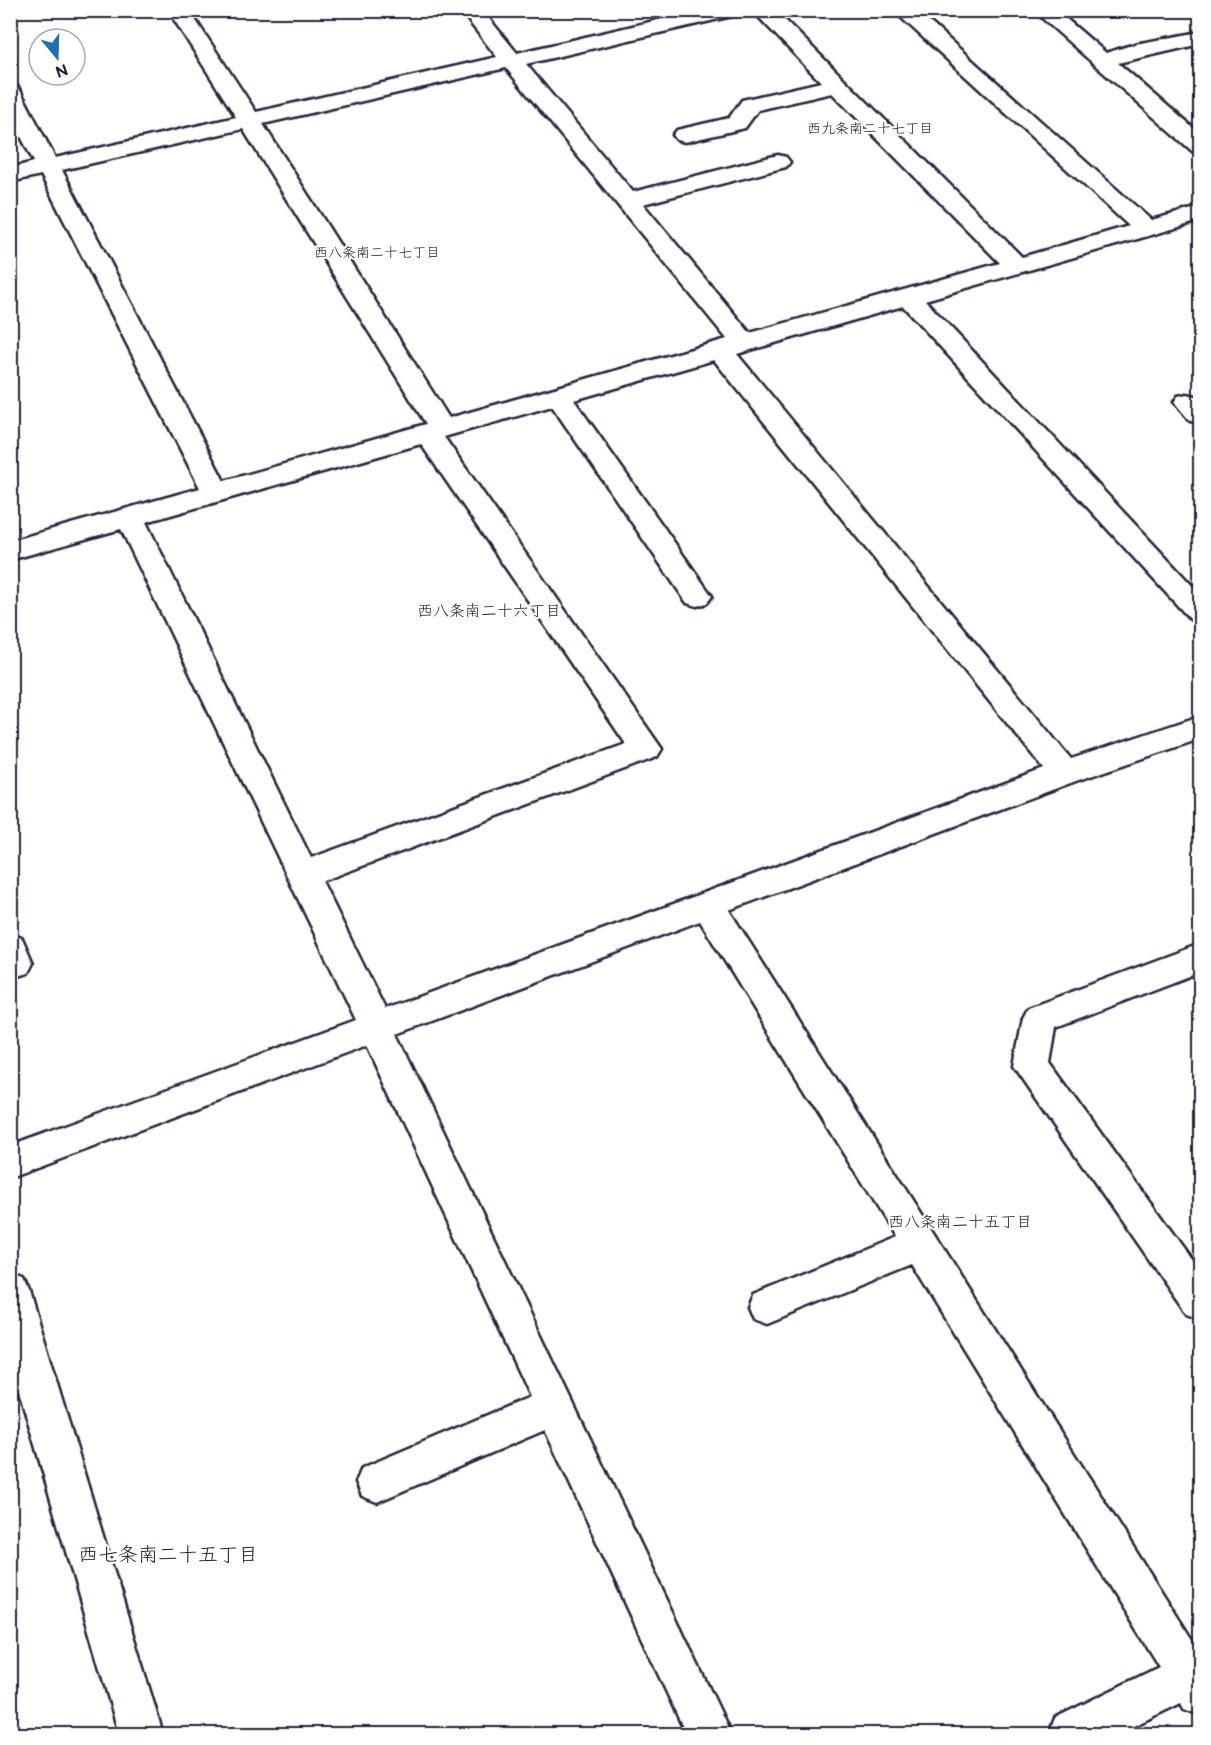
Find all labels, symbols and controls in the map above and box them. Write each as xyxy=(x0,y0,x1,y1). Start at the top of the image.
north arrow xyxy=(27,27,87,87)
text: N xyxy=(53,59,70,81)
district label: 西九条南二十七丁目 xyxy=(807,120,933,137)
district label: 西八条南二十七丁目 xyxy=(314,244,440,261)
district label: 西八条南二十六丁目 xyxy=(417,602,561,621)
district label: 西八条南二十五丁目 xyxy=(888,1213,1032,1232)
district label: 西七条南二十五丁目 xyxy=(78,1543,258,1567)

